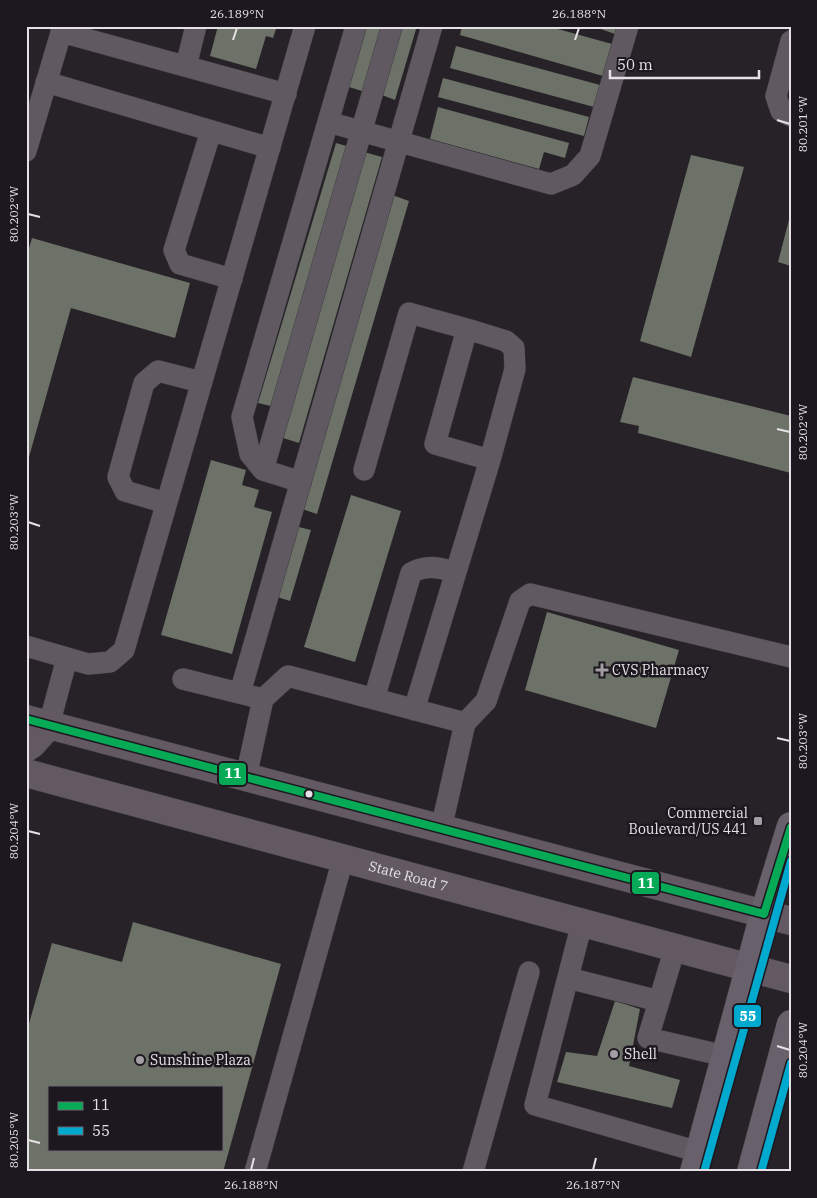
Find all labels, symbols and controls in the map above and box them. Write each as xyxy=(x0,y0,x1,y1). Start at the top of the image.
text: 26.189°N xyxy=(210,6,264,21)
text: 26.188°N xyxy=(552,6,606,21)
scale bar xyxy=(610,48,758,80)
text: 50 m xyxy=(617,55,653,74)
text: 80.201°W xyxy=(795,95,810,152)
text: 80.202°W xyxy=(6,185,21,242)
text: 80.202°W xyxy=(795,403,810,460)
text: 80.203°W xyxy=(6,493,21,550)
place label: CVS Pharmacy xyxy=(612,661,709,679)
marker: CVS Pharmacy xyxy=(596,664,608,676)
text: 80.203°W xyxy=(795,712,810,769)
line badge: 11 xyxy=(218,762,247,786)
text: 11 xyxy=(225,764,241,782)
unlabelled marker xyxy=(304,789,314,799)
text: 80.204°W xyxy=(6,802,21,859)
place label: Commercial Boulevard/US 441 xyxy=(629,804,748,838)
marker: Commercial Boulevard/US 441 xyxy=(752,815,764,827)
street label: State Road 7 xyxy=(367,857,450,895)
line badge: 11 xyxy=(631,871,660,895)
text: 11 xyxy=(638,874,654,892)
line badge: 55 xyxy=(733,1004,762,1028)
text: 55 xyxy=(740,1007,756,1025)
text: 80.204°W xyxy=(795,1021,810,1078)
place label: Shell xyxy=(624,1045,657,1063)
marker: Shell xyxy=(608,1048,620,1060)
place label: Sunshine Plaza xyxy=(150,1051,251,1069)
marker: Sunshine Plaza xyxy=(134,1054,146,1066)
legend xyxy=(48,1086,222,1150)
text: 11 xyxy=(92,1095,110,1114)
text: 80.205°W xyxy=(6,1111,21,1168)
text: 55 xyxy=(92,1121,110,1140)
text: 26.188°N xyxy=(224,1177,278,1192)
text: 26.187°N xyxy=(566,1177,620,1192)

